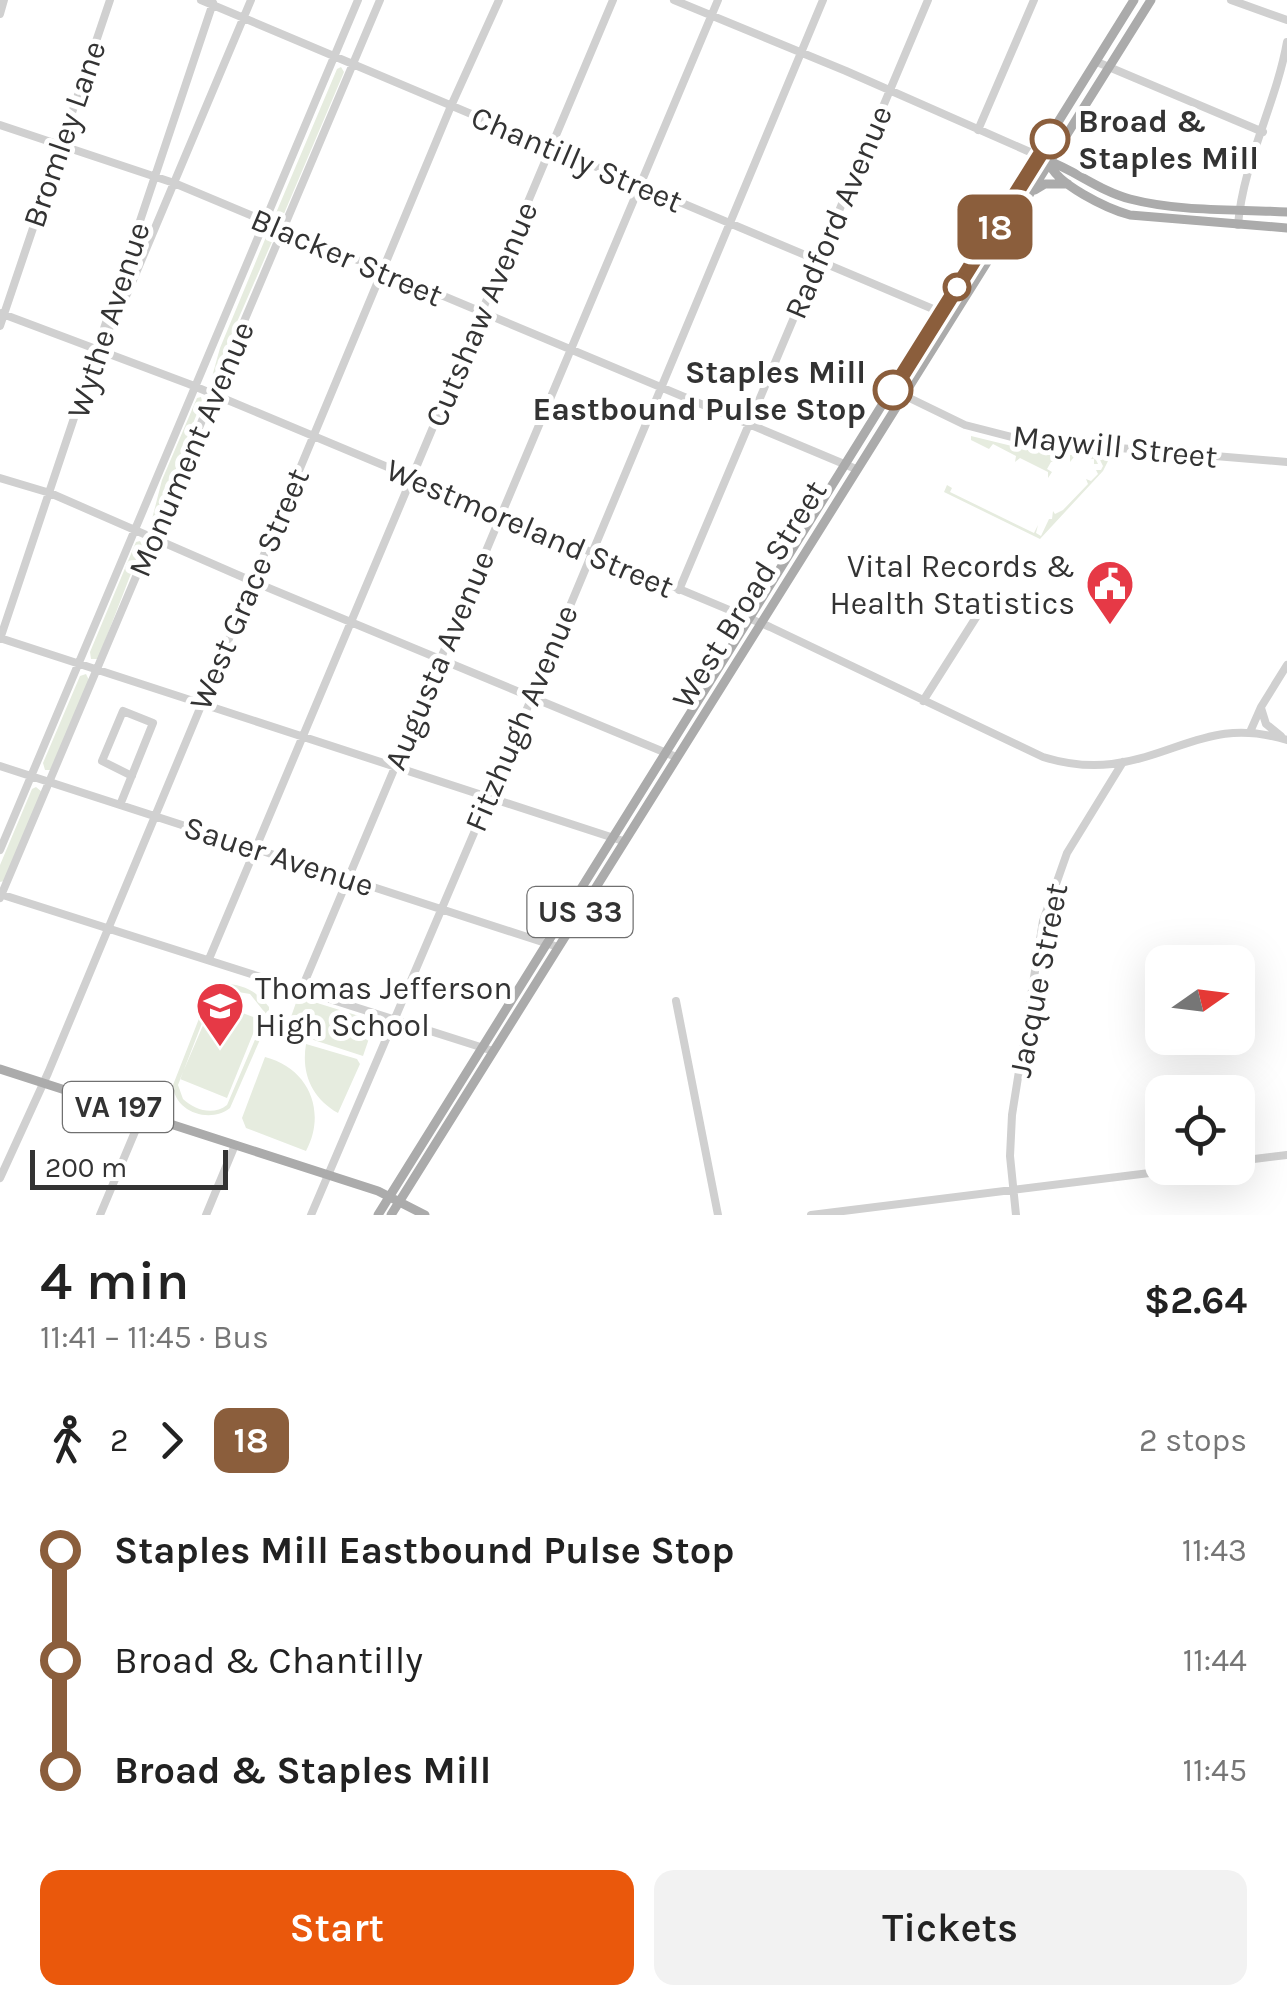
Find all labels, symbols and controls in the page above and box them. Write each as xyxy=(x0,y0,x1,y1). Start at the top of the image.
street label: Bromley Lane xyxy=(15,36,114,232)
street label: Chantilly Street xyxy=(466,98,688,221)
street label: Radford Avenue xyxy=(777,100,900,324)
place label: Broad & Staples Mill xyxy=(1078,103,1259,177)
marker: Broad & Staples Mill xyxy=(1031,120,1069,158)
line badge: 18 xyxy=(950,194,1040,260)
street label: Cutshaw Avenue xyxy=(417,196,546,432)
street label: Blacker Street xyxy=(245,200,448,314)
text: 18 xyxy=(977,207,1013,248)
street label: Wythe Avenue xyxy=(59,217,158,423)
unlabelled marker xyxy=(944,274,970,300)
street label: Monument Avenue xyxy=(121,316,262,582)
place label: Staples Mill Eastbound Pulse Stop xyxy=(533,354,866,428)
marker: Staples Mill Eastbound Pulse Stop xyxy=(874,371,912,409)
street label: Maywill Street xyxy=(1011,417,1219,476)
street label: Westmoreland Street xyxy=(381,451,679,606)
street label: West Grace Street xyxy=(182,463,317,715)
street label: West Broad Street xyxy=(664,474,834,715)
street label: Augusta Avenue xyxy=(377,545,502,775)
place label: Vital Records & Health Statistics xyxy=(829,548,1075,622)
public building icon: Vital Records & Health Statistics xyxy=(1084,558,1136,626)
street label: Fitzhugh Avenue xyxy=(457,599,586,837)
street label: Sauer Avenue xyxy=(179,808,378,905)
street label: Jacque Street xyxy=(1002,880,1075,1080)
road number: US 33 xyxy=(528,887,632,937)
north arrow xyxy=(1145,945,1255,1055)
map controls xyxy=(1145,945,1255,1185)
place label: Thomas Jefferson High School xyxy=(255,970,513,1044)
school or university icon: Thomas Jefferson High School xyxy=(194,980,246,1048)
button: locate xyxy=(1145,1075,1255,1185)
road number: VA 197 xyxy=(63,1082,173,1132)
scale bar xyxy=(30,1145,228,1190)
text: 200 m xyxy=(45,1151,127,1184)
text: 4 min xyxy=(40,1249,189,1313)
text: $2.64 xyxy=(1144,1278,1247,1323)
text: 11:41 – 11:45 · Bus xyxy=(40,1319,269,1356)
icon: walk xyxy=(40,1413,95,1468)
icon: forward xyxy=(144,1413,199,1468)
text: 18 xyxy=(234,1420,269,1461)
text: 2 xyxy=(110,1422,129,1459)
text: 2 stops xyxy=(1139,1422,1247,1459)
text: Staples Mill Eastbound Pulse Stop xyxy=(114,1528,734,1573)
text: 11:43 xyxy=(1182,1532,1247,1569)
text: Broad & Chantilly xyxy=(114,1638,423,1683)
text: 11:44 xyxy=(1183,1642,1247,1679)
text: Broad & Staples Mill xyxy=(114,1748,491,1793)
text: 11:45 xyxy=(1183,1752,1247,1789)
button: Start xyxy=(40,1870,634,1985)
button: Tickets xyxy=(654,1870,1247,1985)

